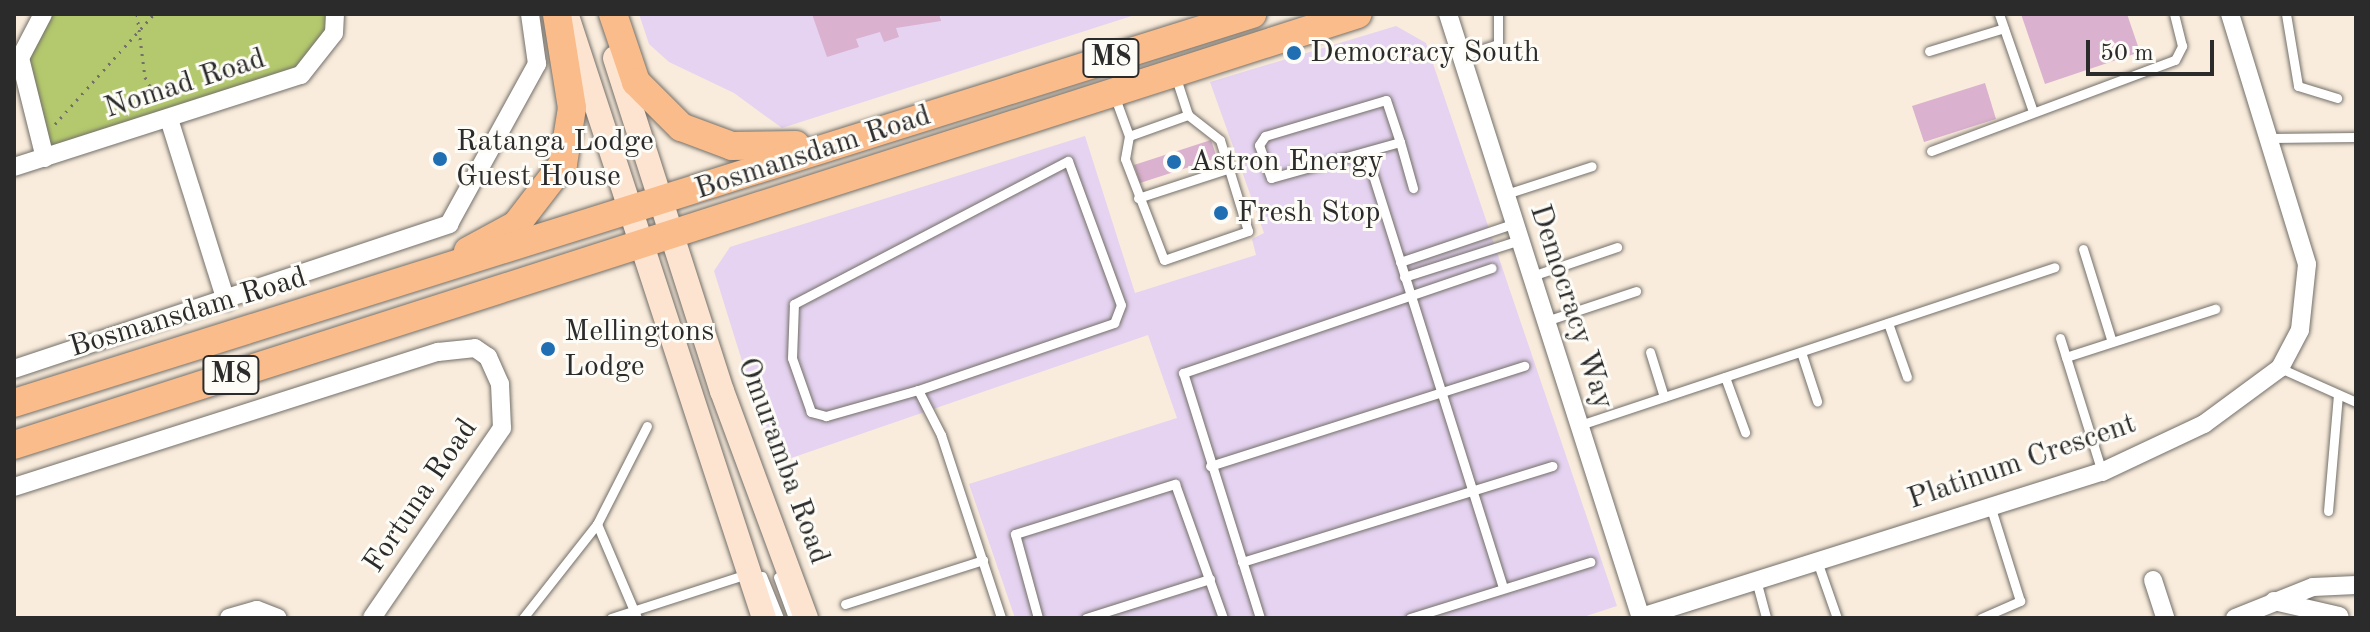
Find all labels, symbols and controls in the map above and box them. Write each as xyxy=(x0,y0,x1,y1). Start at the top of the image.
scale bar xyxy=(2090,24,2218,74)
road number: M8 xyxy=(1081,34,1141,82)
place label: Democracy South xyxy=(1310,35,1540,71)
street label: Nomad Road xyxy=(100,41,270,127)
text: 50 m xyxy=(2100,42,2154,66)
marker: Democracy South xyxy=(1285,44,1303,62)
street label: Bosmansdam Road xyxy=(690,98,936,208)
place label: Ratanga Lodge Guest House xyxy=(456,124,654,194)
place label: Astron Energy xyxy=(1190,144,1383,180)
marker: Ratanga Lodge Guest House xyxy=(431,150,449,168)
marker: Astron Energy xyxy=(1165,153,1183,171)
place label: Fresh Stop xyxy=(1237,195,1381,231)
street label: Democracy Way xyxy=(1521,200,1621,414)
marker: Fresh Stop xyxy=(1212,204,1230,222)
street label: Bosmansdam Road xyxy=(65,260,311,366)
place label: Mellingtons Lodge xyxy=(564,314,714,384)
marker: Mellingtons Lodge xyxy=(539,340,557,358)
road number: M8 xyxy=(201,351,261,399)
street label: Omuramba Road xyxy=(729,353,837,569)
street label: Platinum Crescent xyxy=(1903,406,2141,518)
street label: Fortuna Road xyxy=(356,412,486,580)

